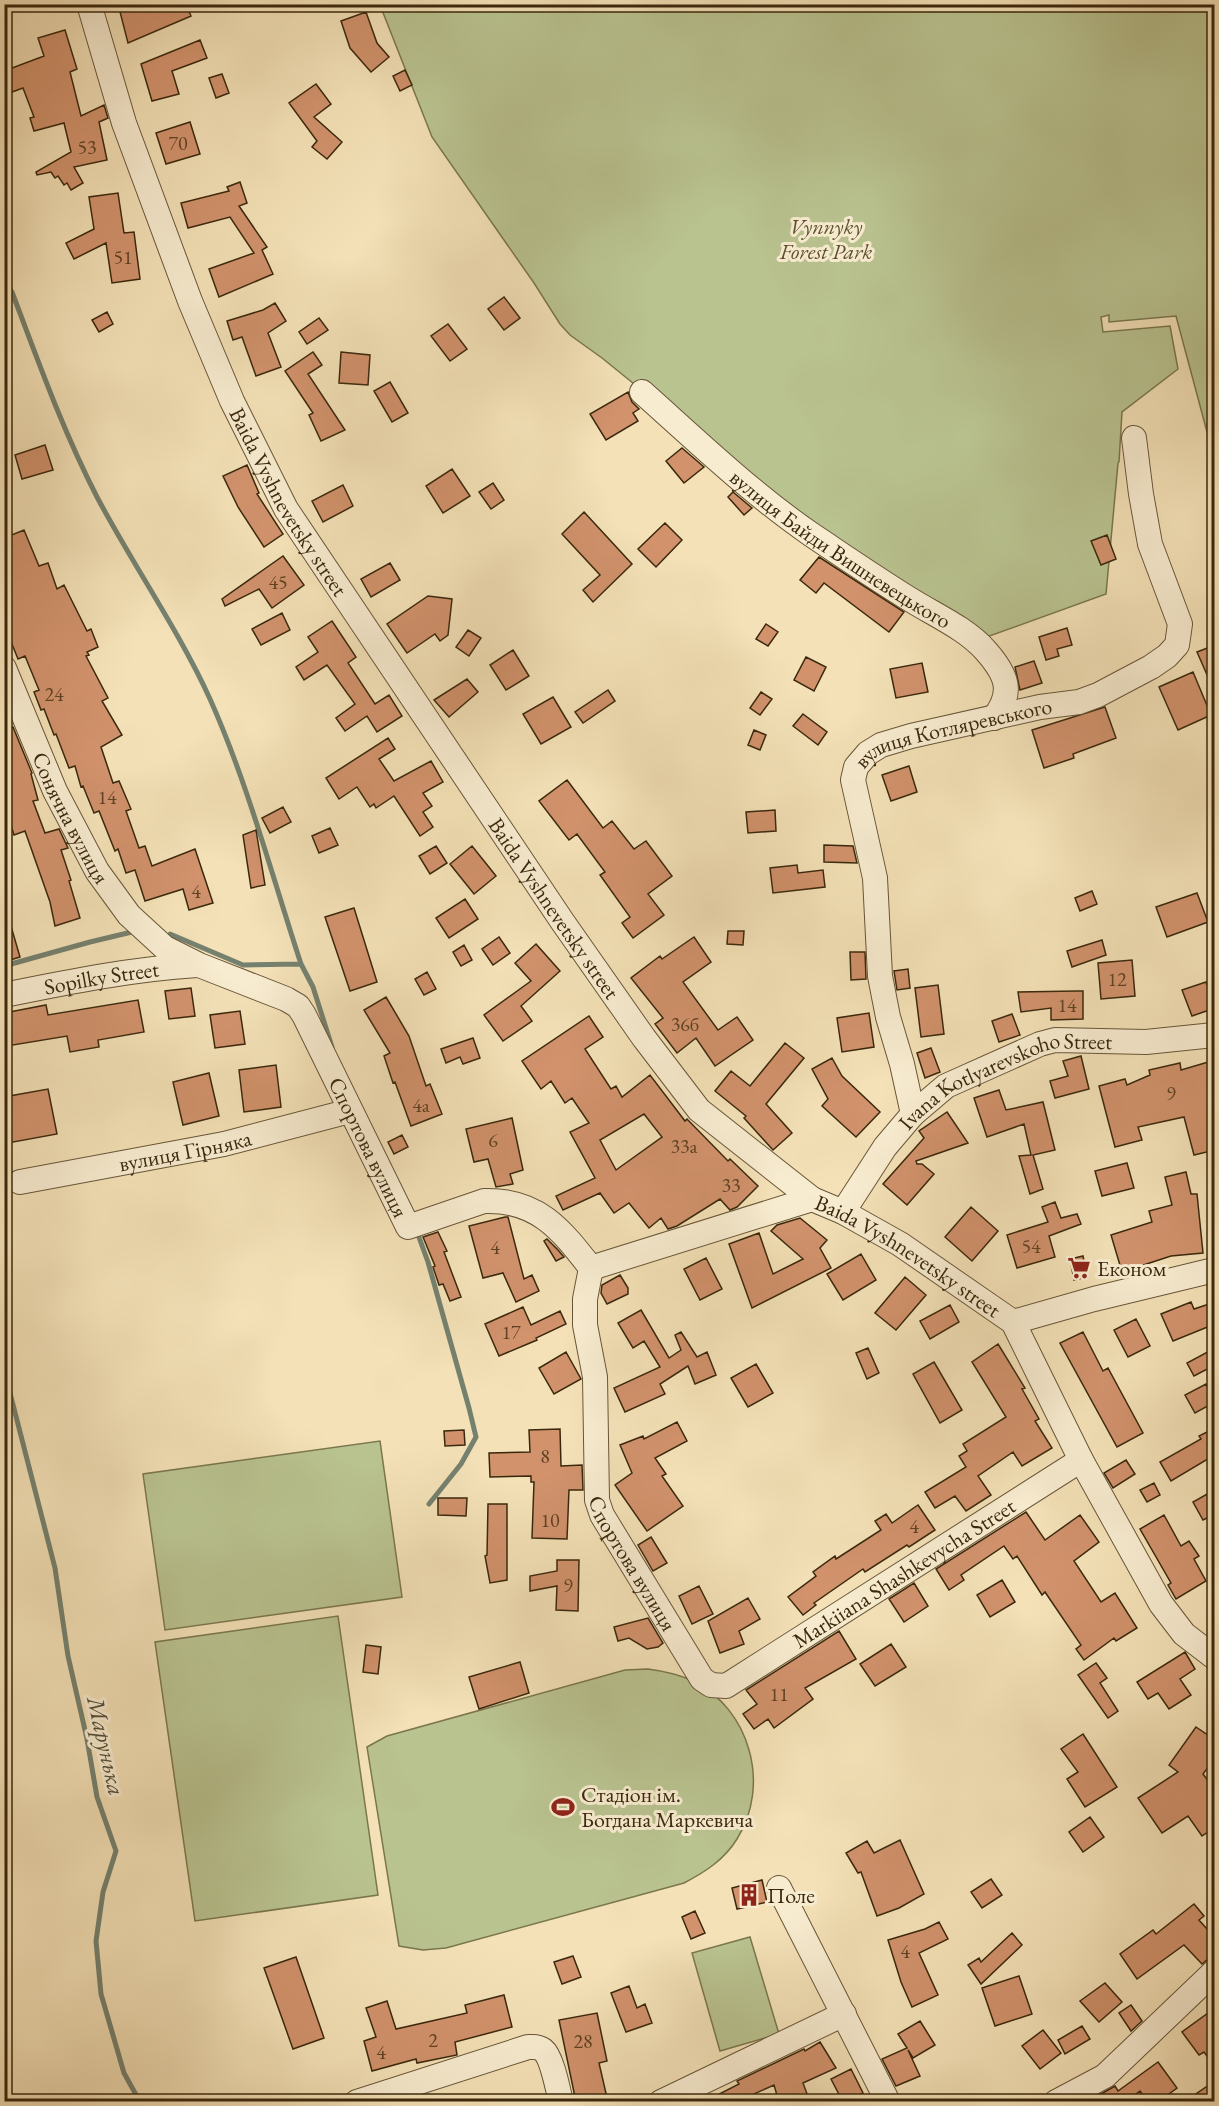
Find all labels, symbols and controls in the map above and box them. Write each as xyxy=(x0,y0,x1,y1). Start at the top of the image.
house number: 70 xyxy=(168,130,188,156)
house number: 53 xyxy=(77,134,97,160)
park label: Vynnyky Forest Park xyxy=(779,212,872,266)
house number: 51 xyxy=(113,244,133,270)
street label: Baida Vyshnevetsky street xyxy=(223,403,354,602)
street label: вулиця Байди Вишневецького xyxy=(724,463,957,635)
house number: 45 xyxy=(268,569,288,595)
house number: 24 xyxy=(44,681,64,707)
street label: вулиця Котляревського xyxy=(847,692,1054,774)
street label: Сонячна вулиця xyxy=(25,748,116,890)
house number: 14 xyxy=(97,784,117,810)
street label: Baida Vyshnevetsky street xyxy=(482,812,626,1005)
house number: 4 xyxy=(191,878,201,904)
street label: Sopilky Street xyxy=(42,954,160,1002)
house number: 12 xyxy=(1107,966,1127,992)
house number: 14 xyxy=(1057,992,1077,1018)
house number: 36б xyxy=(671,1011,699,1037)
street label: Ivana Kotlyarevskoho Street xyxy=(892,1025,1113,1136)
street label: Спортова вулиця xyxy=(322,1072,415,1222)
house number: 9 xyxy=(1166,1080,1176,1106)
house number: 4а xyxy=(412,1092,430,1118)
street label: вулиця Гірняка xyxy=(117,1123,255,1178)
house number: 6 xyxy=(488,1127,498,1153)
house number: 33а xyxy=(670,1133,698,1159)
house number: 33 xyxy=(721,1172,741,1198)
street label: Baida Vyshnevetsky street xyxy=(811,1188,1006,1324)
house number: 54 xyxy=(1021,1233,1041,1259)
house number: 4 xyxy=(490,1234,500,1260)
place label: Економ xyxy=(1097,1254,1167,1283)
supermarket icon: Економ xyxy=(1066,1255,1092,1281)
house number: 17 xyxy=(501,1319,521,1345)
house number: 8 xyxy=(540,1443,550,1469)
street label: Спортова вулиця xyxy=(582,1492,683,1637)
street label: Markiiana Shashkevycha Street xyxy=(787,1492,1021,1655)
house number: 10 xyxy=(540,1507,560,1533)
house number: 4 xyxy=(909,1513,919,1539)
house number: 9 xyxy=(563,1572,573,1598)
house number: 11 xyxy=(769,1681,789,1707)
water label: Марунька xyxy=(80,1691,133,1798)
place label: Стадіон ім. Богдана Маркевича xyxy=(581,1780,754,1834)
sports icon: Стадіон ім. Богдана Маркевича xyxy=(550,1794,576,1820)
place label: Поле xyxy=(767,1881,815,1910)
building icon: Поле xyxy=(736,1882,762,1908)
house number: 4 xyxy=(900,1938,910,1964)
house number: 2 xyxy=(428,2027,438,2053)
house number: 28 xyxy=(573,2028,593,2054)
house number: 4 xyxy=(376,2039,386,2065)

